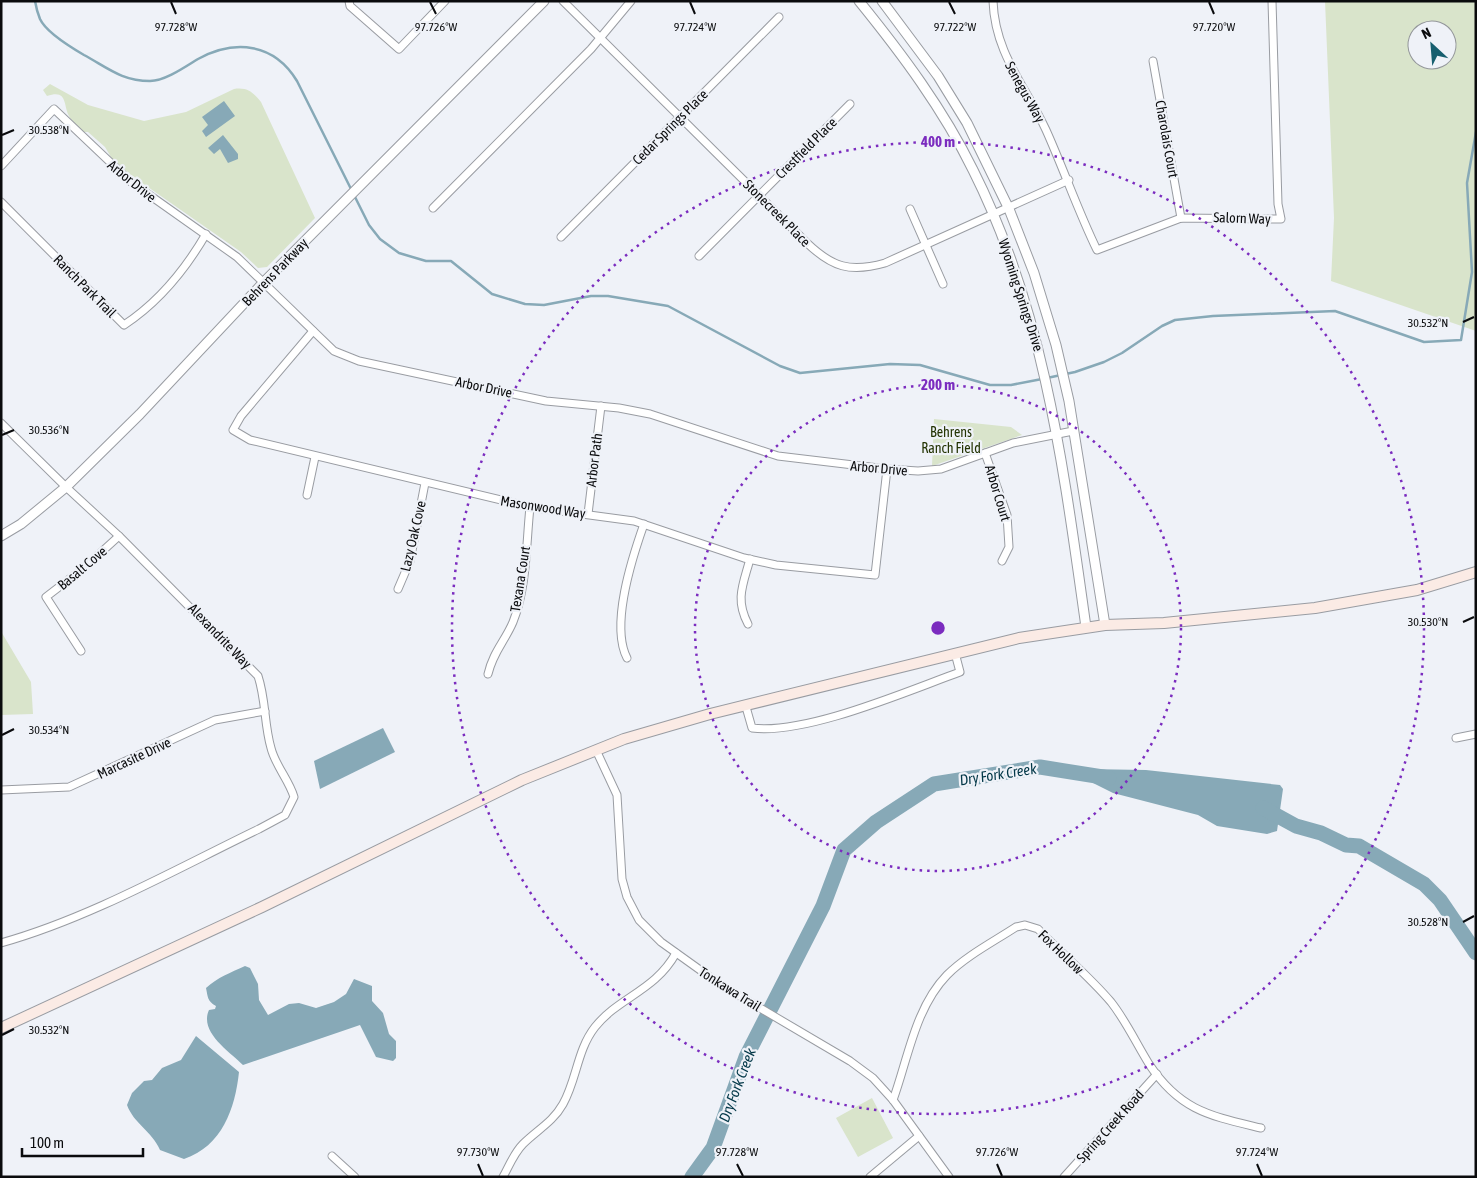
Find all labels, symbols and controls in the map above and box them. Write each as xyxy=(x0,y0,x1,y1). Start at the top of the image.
text: 97.728°W xyxy=(155,20,197,34)
text: 97.726°W xyxy=(415,20,457,34)
text: 97.724°W xyxy=(674,20,716,34)
text: 97.722°W xyxy=(934,20,976,34)
text: 97.720°W xyxy=(1193,20,1235,34)
north arrow xyxy=(1407,20,1457,70)
text: N xyxy=(1419,24,1434,42)
street label: Senegus Way xyxy=(1002,59,1048,125)
street label: Cedar Springs Place xyxy=(629,86,711,168)
street label: Charolais Court xyxy=(1152,99,1182,179)
street label: Crestfield Place xyxy=(772,114,840,182)
text: 30.538°N xyxy=(29,123,69,137)
text: 400 m xyxy=(920,133,955,150)
street label: Arbor Drive xyxy=(105,157,159,205)
street label: Stonecreek Place xyxy=(740,176,814,250)
street label: Salorn Way xyxy=(1213,209,1271,227)
street label: Behrens Parkway xyxy=(239,235,311,309)
street label: Wyoming Springs Drive xyxy=(995,237,1047,353)
street label: Ranch Park Trail xyxy=(50,251,120,321)
text: 30.532°N xyxy=(1408,316,1448,330)
street label: Arbor Drive xyxy=(454,373,514,401)
text: 200 m xyxy=(921,376,955,393)
text: 30.536°N xyxy=(29,423,69,437)
park label: Behrens Ranch Field xyxy=(921,424,981,456)
street label: Arbor Path xyxy=(583,432,605,488)
street label: Arbor Drive xyxy=(850,458,908,478)
street label: Arbor Court xyxy=(982,463,1014,523)
street label: Masonwood Way xyxy=(499,492,587,522)
street label: Lazy Oak Cove xyxy=(397,499,429,573)
street label: Basalt Cove xyxy=(54,543,110,593)
street label: Texana Court xyxy=(507,545,533,613)
street label: Alexandrite Way xyxy=(185,600,255,672)
text: 30.530°N xyxy=(1408,615,1448,629)
centre of rings xyxy=(929,619,947,637)
text: 30.534°N xyxy=(29,723,69,737)
street label: Marcasite Drive xyxy=(95,734,173,782)
water label: Dry Fork Creek xyxy=(958,759,1038,788)
text: 30.528°N xyxy=(1408,915,1448,929)
street label: Fox Hollow xyxy=(1035,927,1087,978)
street label: Tonkawa Trail xyxy=(696,964,764,1015)
text: 30.532°N xyxy=(29,1023,69,1037)
water label: Dry Fork Creek xyxy=(715,1045,759,1124)
street label: Spring Creek Road xyxy=(1073,1086,1147,1166)
scale bar xyxy=(22,1126,144,1158)
text: 100 m xyxy=(30,1134,64,1151)
text: 97.730°W xyxy=(457,1145,499,1159)
text: 97.728°W xyxy=(716,1145,758,1159)
text: 97.726°W xyxy=(976,1145,1018,1159)
text: 97.724°W xyxy=(1236,1145,1278,1159)

